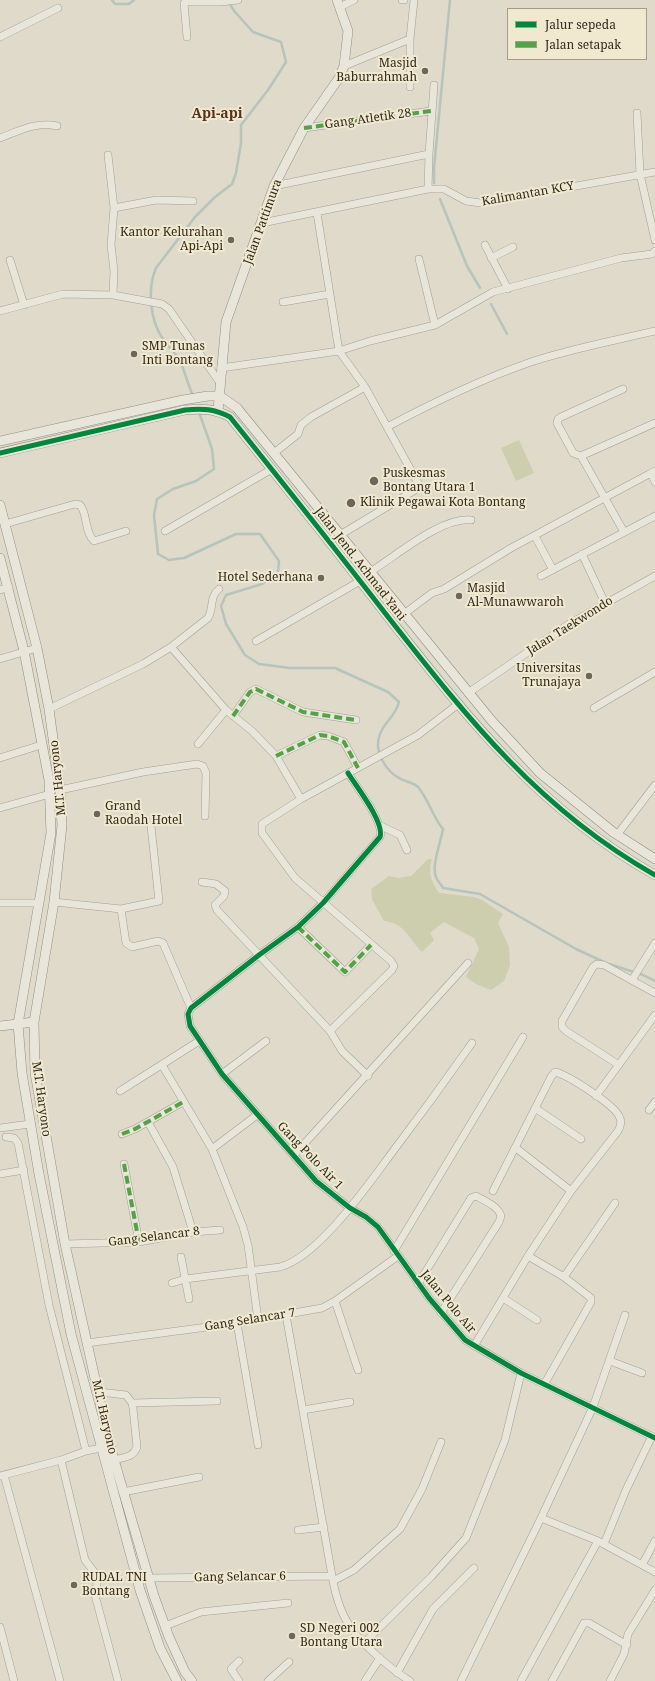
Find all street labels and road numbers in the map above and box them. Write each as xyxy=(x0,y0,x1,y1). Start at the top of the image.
street label: Gang Atletik 28 xyxy=(324,106,412,132)
street label: Jalan Pattimura xyxy=(241,177,285,267)
street label: Kalimantan KCY xyxy=(481,179,575,209)
street label: Jalan Jend. Achmad Yani xyxy=(311,505,409,623)
street label: Jalan Taekwondo xyxy=(524,594,616,658)
street label: M.T. Haryono xyxy=(47,740,69,816)
street label: M.T. Haryono xyxy=(29,1060,53,1138)
street label: Gang Polo Air 1 xyxy=(274,1119,346,1193)
street label: Gang Selancar 8 xyxy=(107,1224,201,1250)
street label: Jalan Polo Air xyxy=(417,1267,479,1337)
street label: Gang Selancar 7 xyxy=(203,1306,297,1334)
street label: M.T. Haryono xyxy=(88,1378,120,1456)
street label: Gang Selancar 6 xyxy=(194,1569,286,1585)

